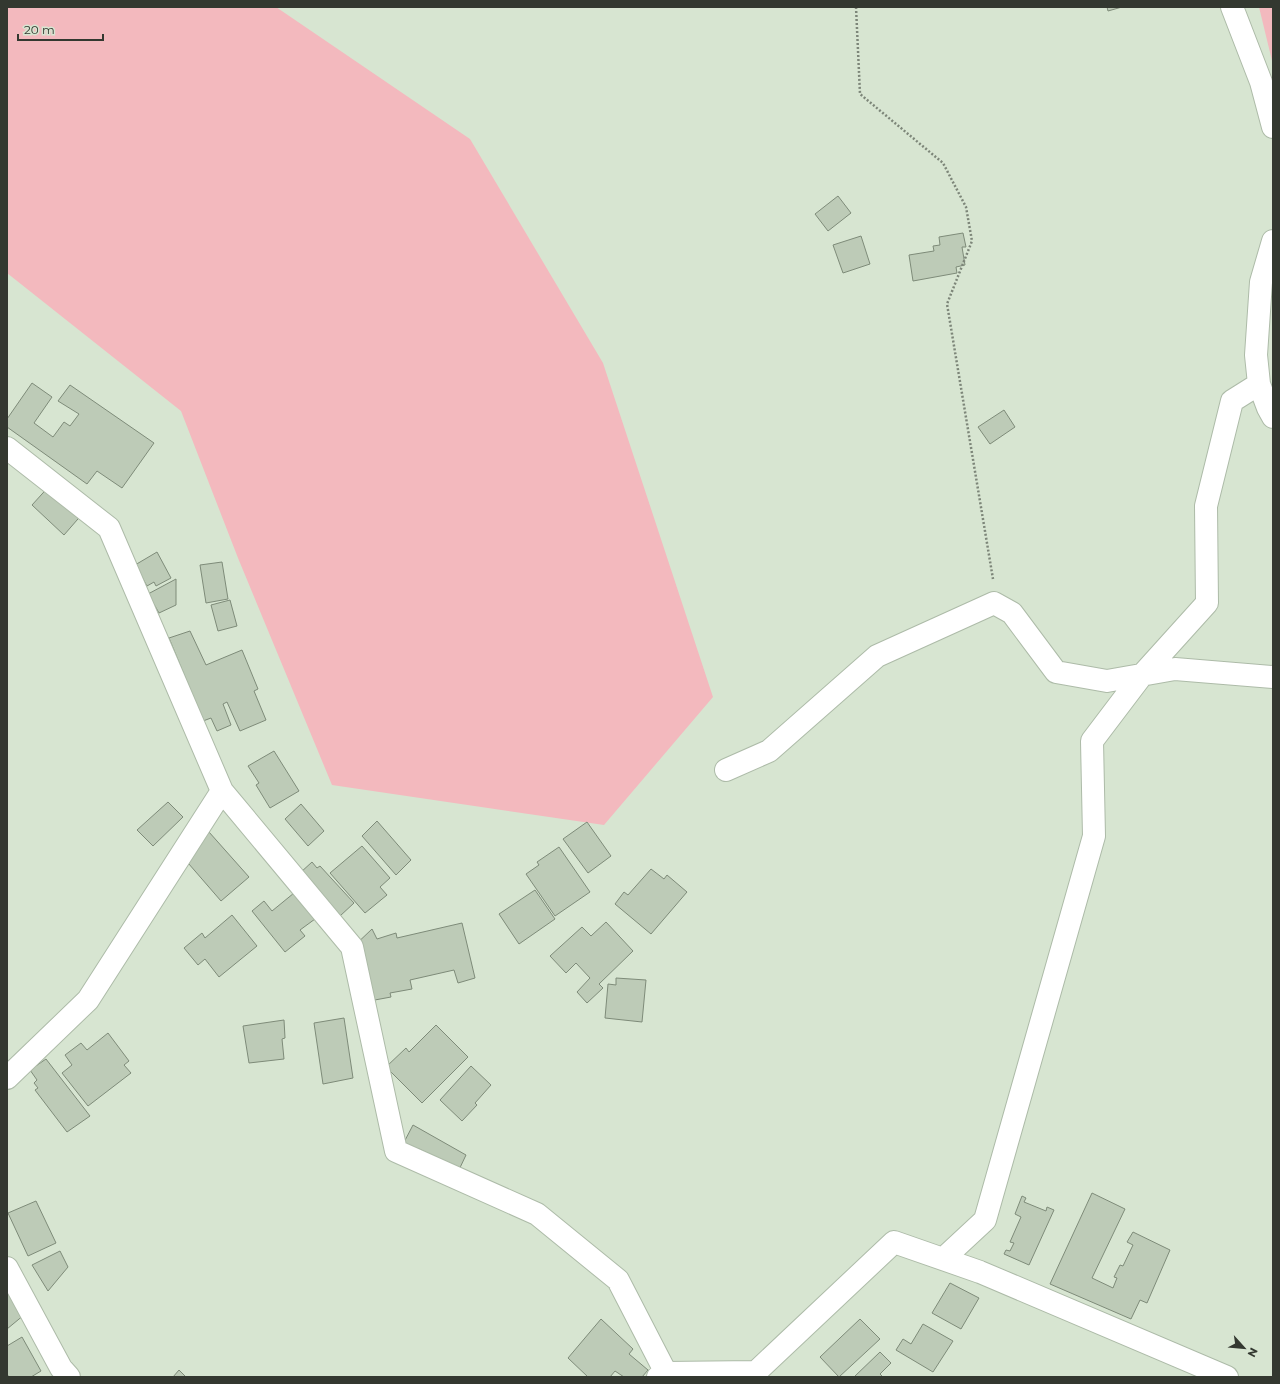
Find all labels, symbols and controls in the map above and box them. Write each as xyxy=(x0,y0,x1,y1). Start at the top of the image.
scale bar xyxy=(18,16,103,42)
text: 20 m xyxy=(24,22,55,37)
north arrow xyxy=(1224,1328,1264,1368)
text: N xyxy=(1245,1345,1261,1360)

